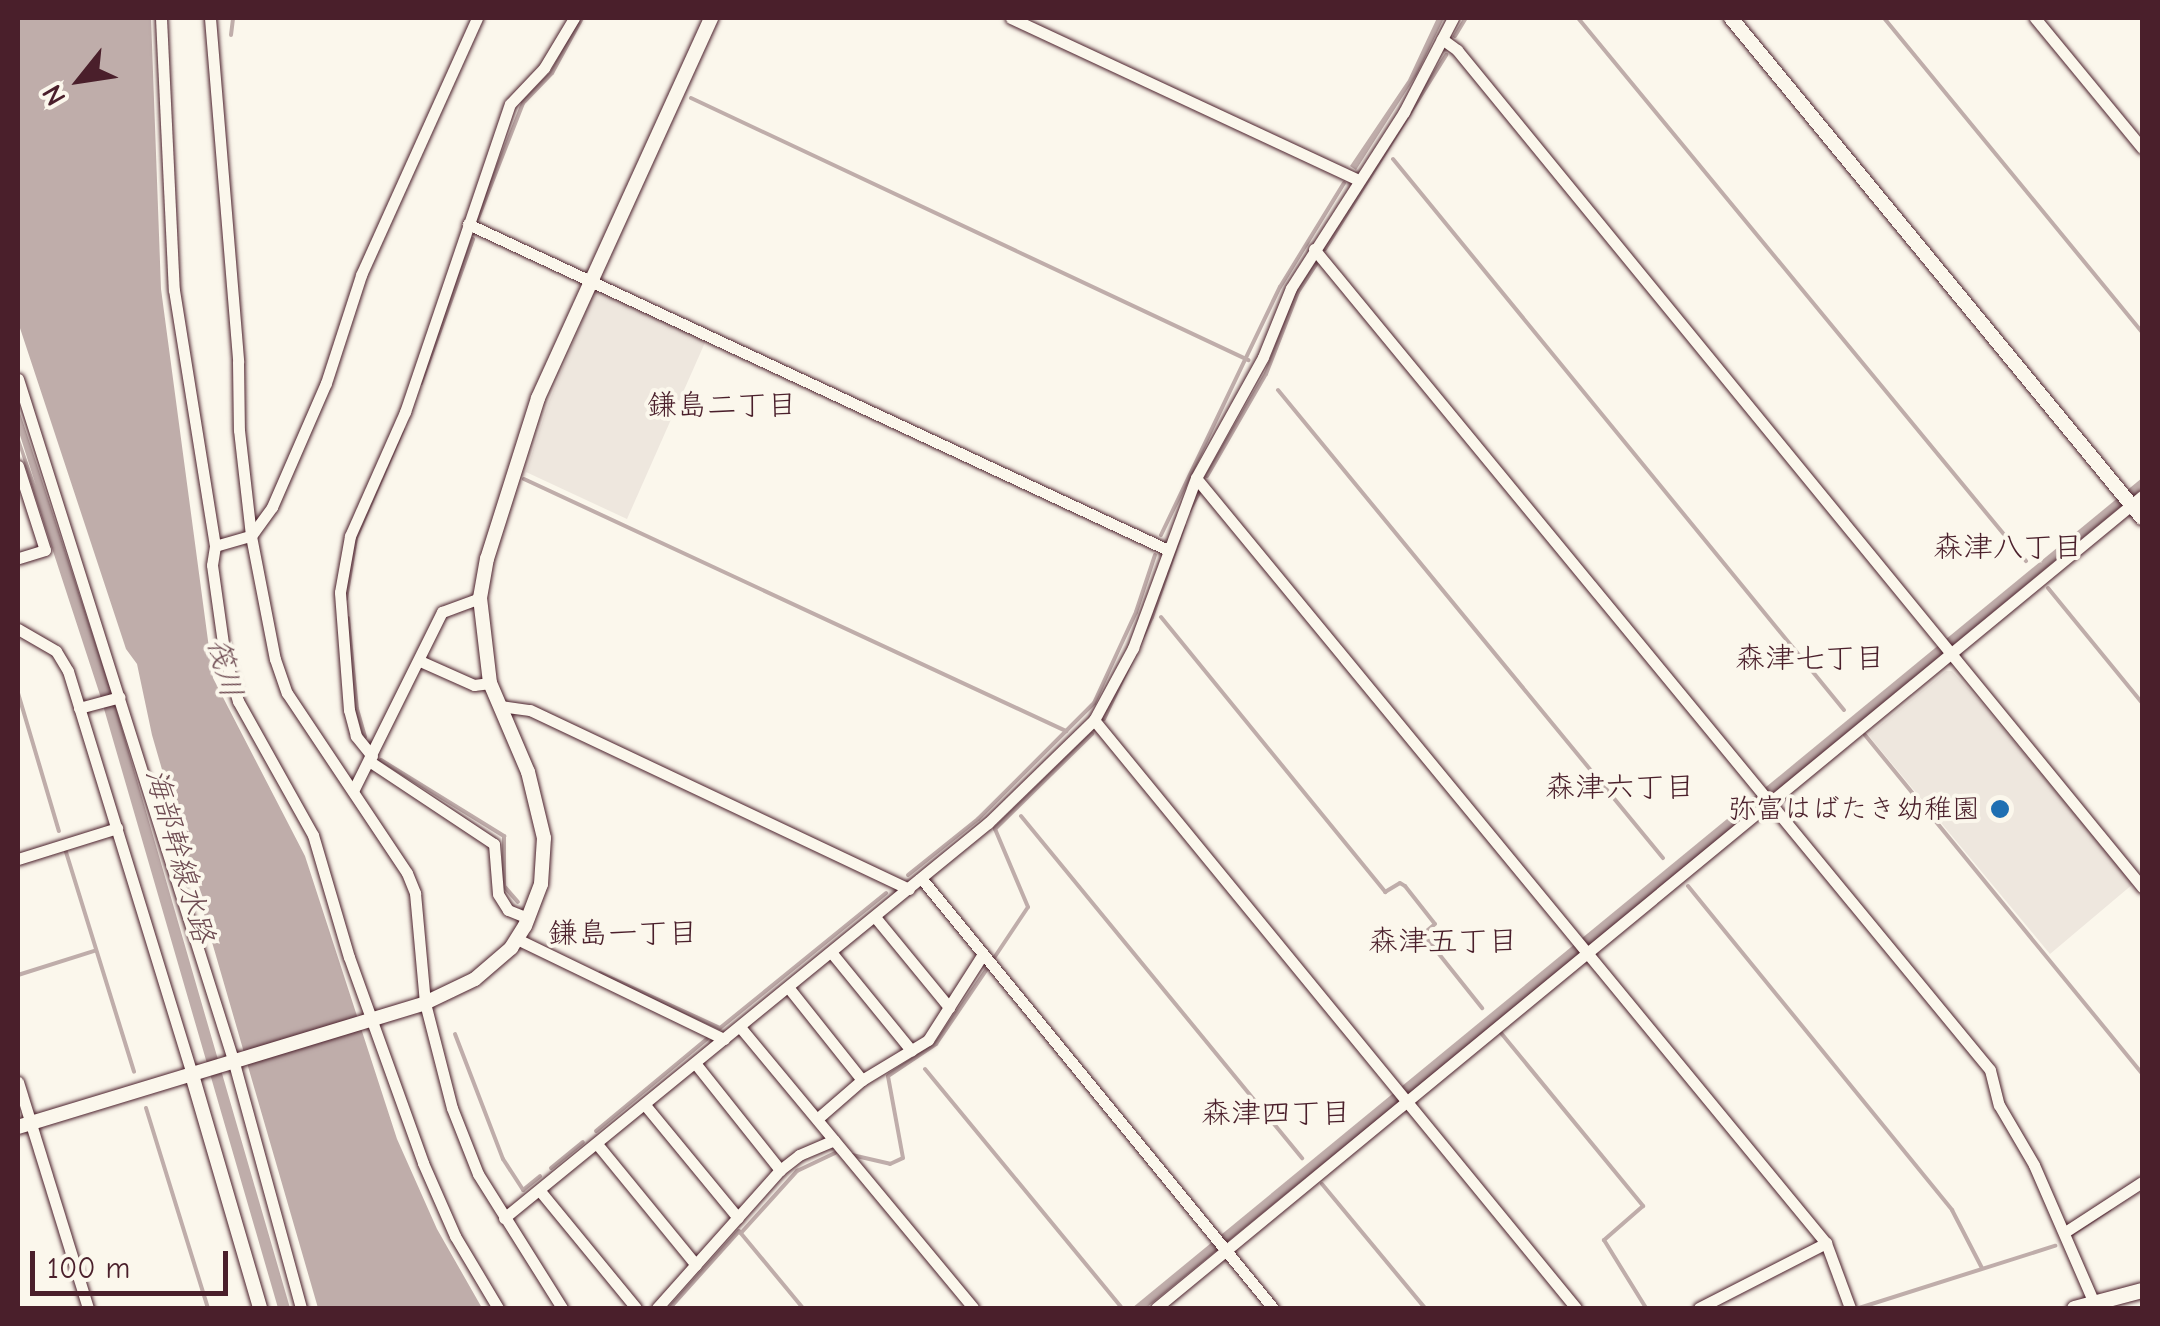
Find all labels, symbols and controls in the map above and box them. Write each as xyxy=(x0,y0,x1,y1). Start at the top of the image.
north arrow xyxy=(30,30,130,130)
text: N xyxy=(36,79,72,111)
district label: 鎌島二丁目 xyxy=(647,388,797,424)
district label: 森津八丁目 xyxy=(1933,530,2083,566)
water label: 筏川 xyxy=(199,634,249,702)
district label: 森津七丁目 xyxy=(1735,641,1885,677)
water label: 海部幹線水路 xyxy=(137,765,221,947)
district label: 森津六丁目 xyxy=(1545,770,1695,806)
place label: 弥富はばたき幼稚園 xyxy=(1728,792,1980,826)
marker: 弥富はばたき幼稚園 xyxy=(1989,798,2011,820)
district label: 鎌島一丁目 xyxy=(548,916,698,952)
district label: 森津五丁目 xyxy=(1368,924,1518,960)
district label: 森津四丁目 xyxy=(1201,1096,1351,1132)
scale bar xyxy=(35,1231,232,1293)
text: 100 m xyxy=(47,1251,130,1286)

